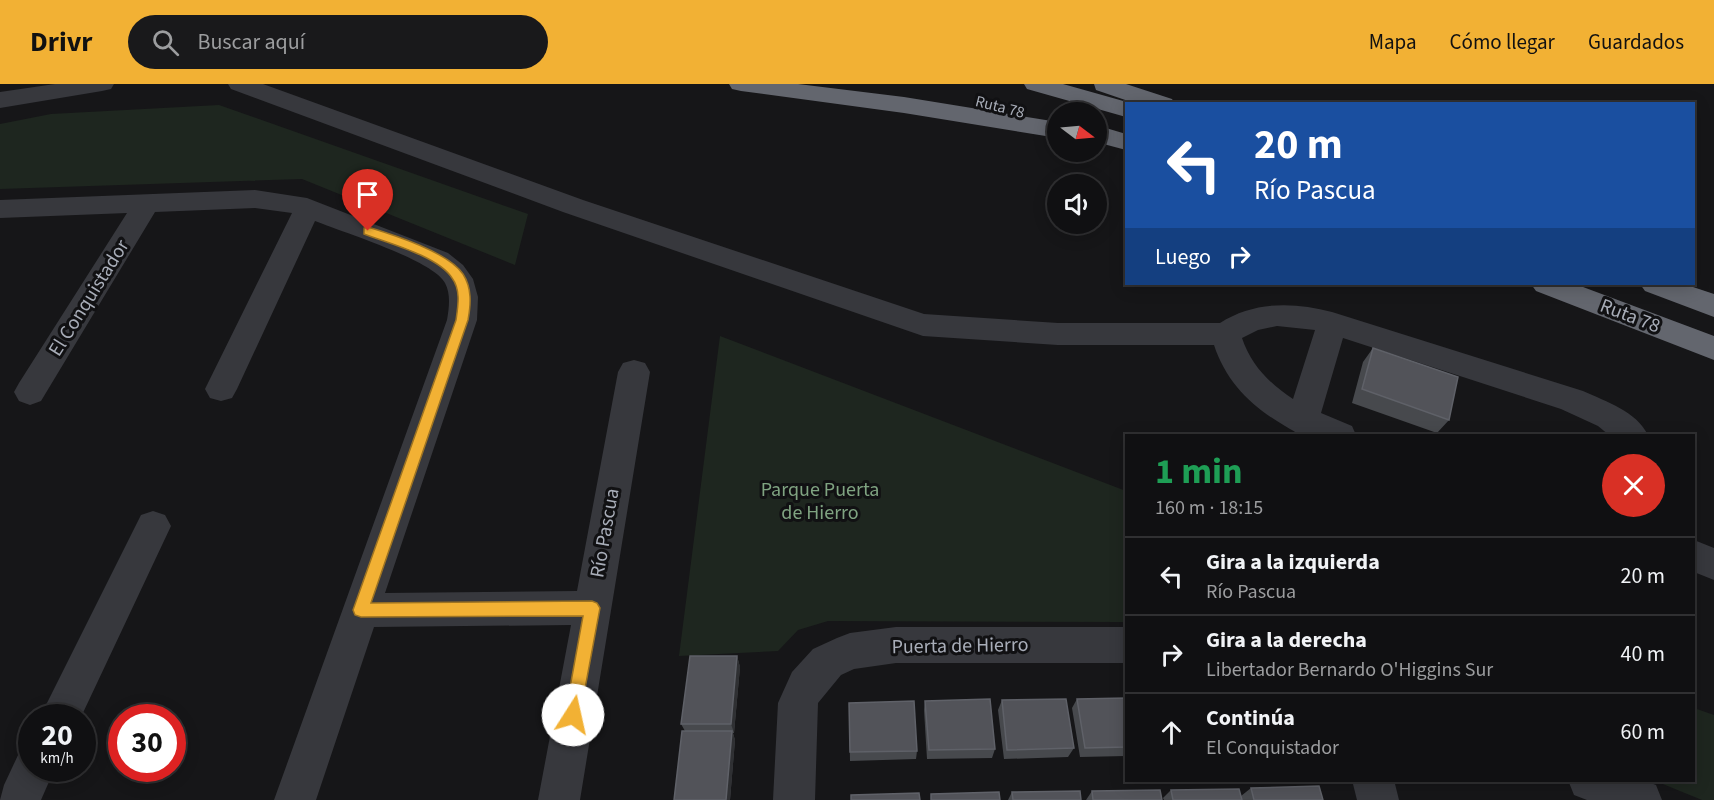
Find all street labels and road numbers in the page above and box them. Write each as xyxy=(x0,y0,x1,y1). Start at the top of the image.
street label: Ruta 78 xyxy=(973,90,1027,124)
street label: El Conquistador xyxy=(42,234,136,362)
street label: Ruta 78 xyxy=(1596,292,1664,340)
street label: Río Pascua xyxy=(583,486,627,580)
street label: Puerta de Hierro xyxy=(891,631,1029,661)

